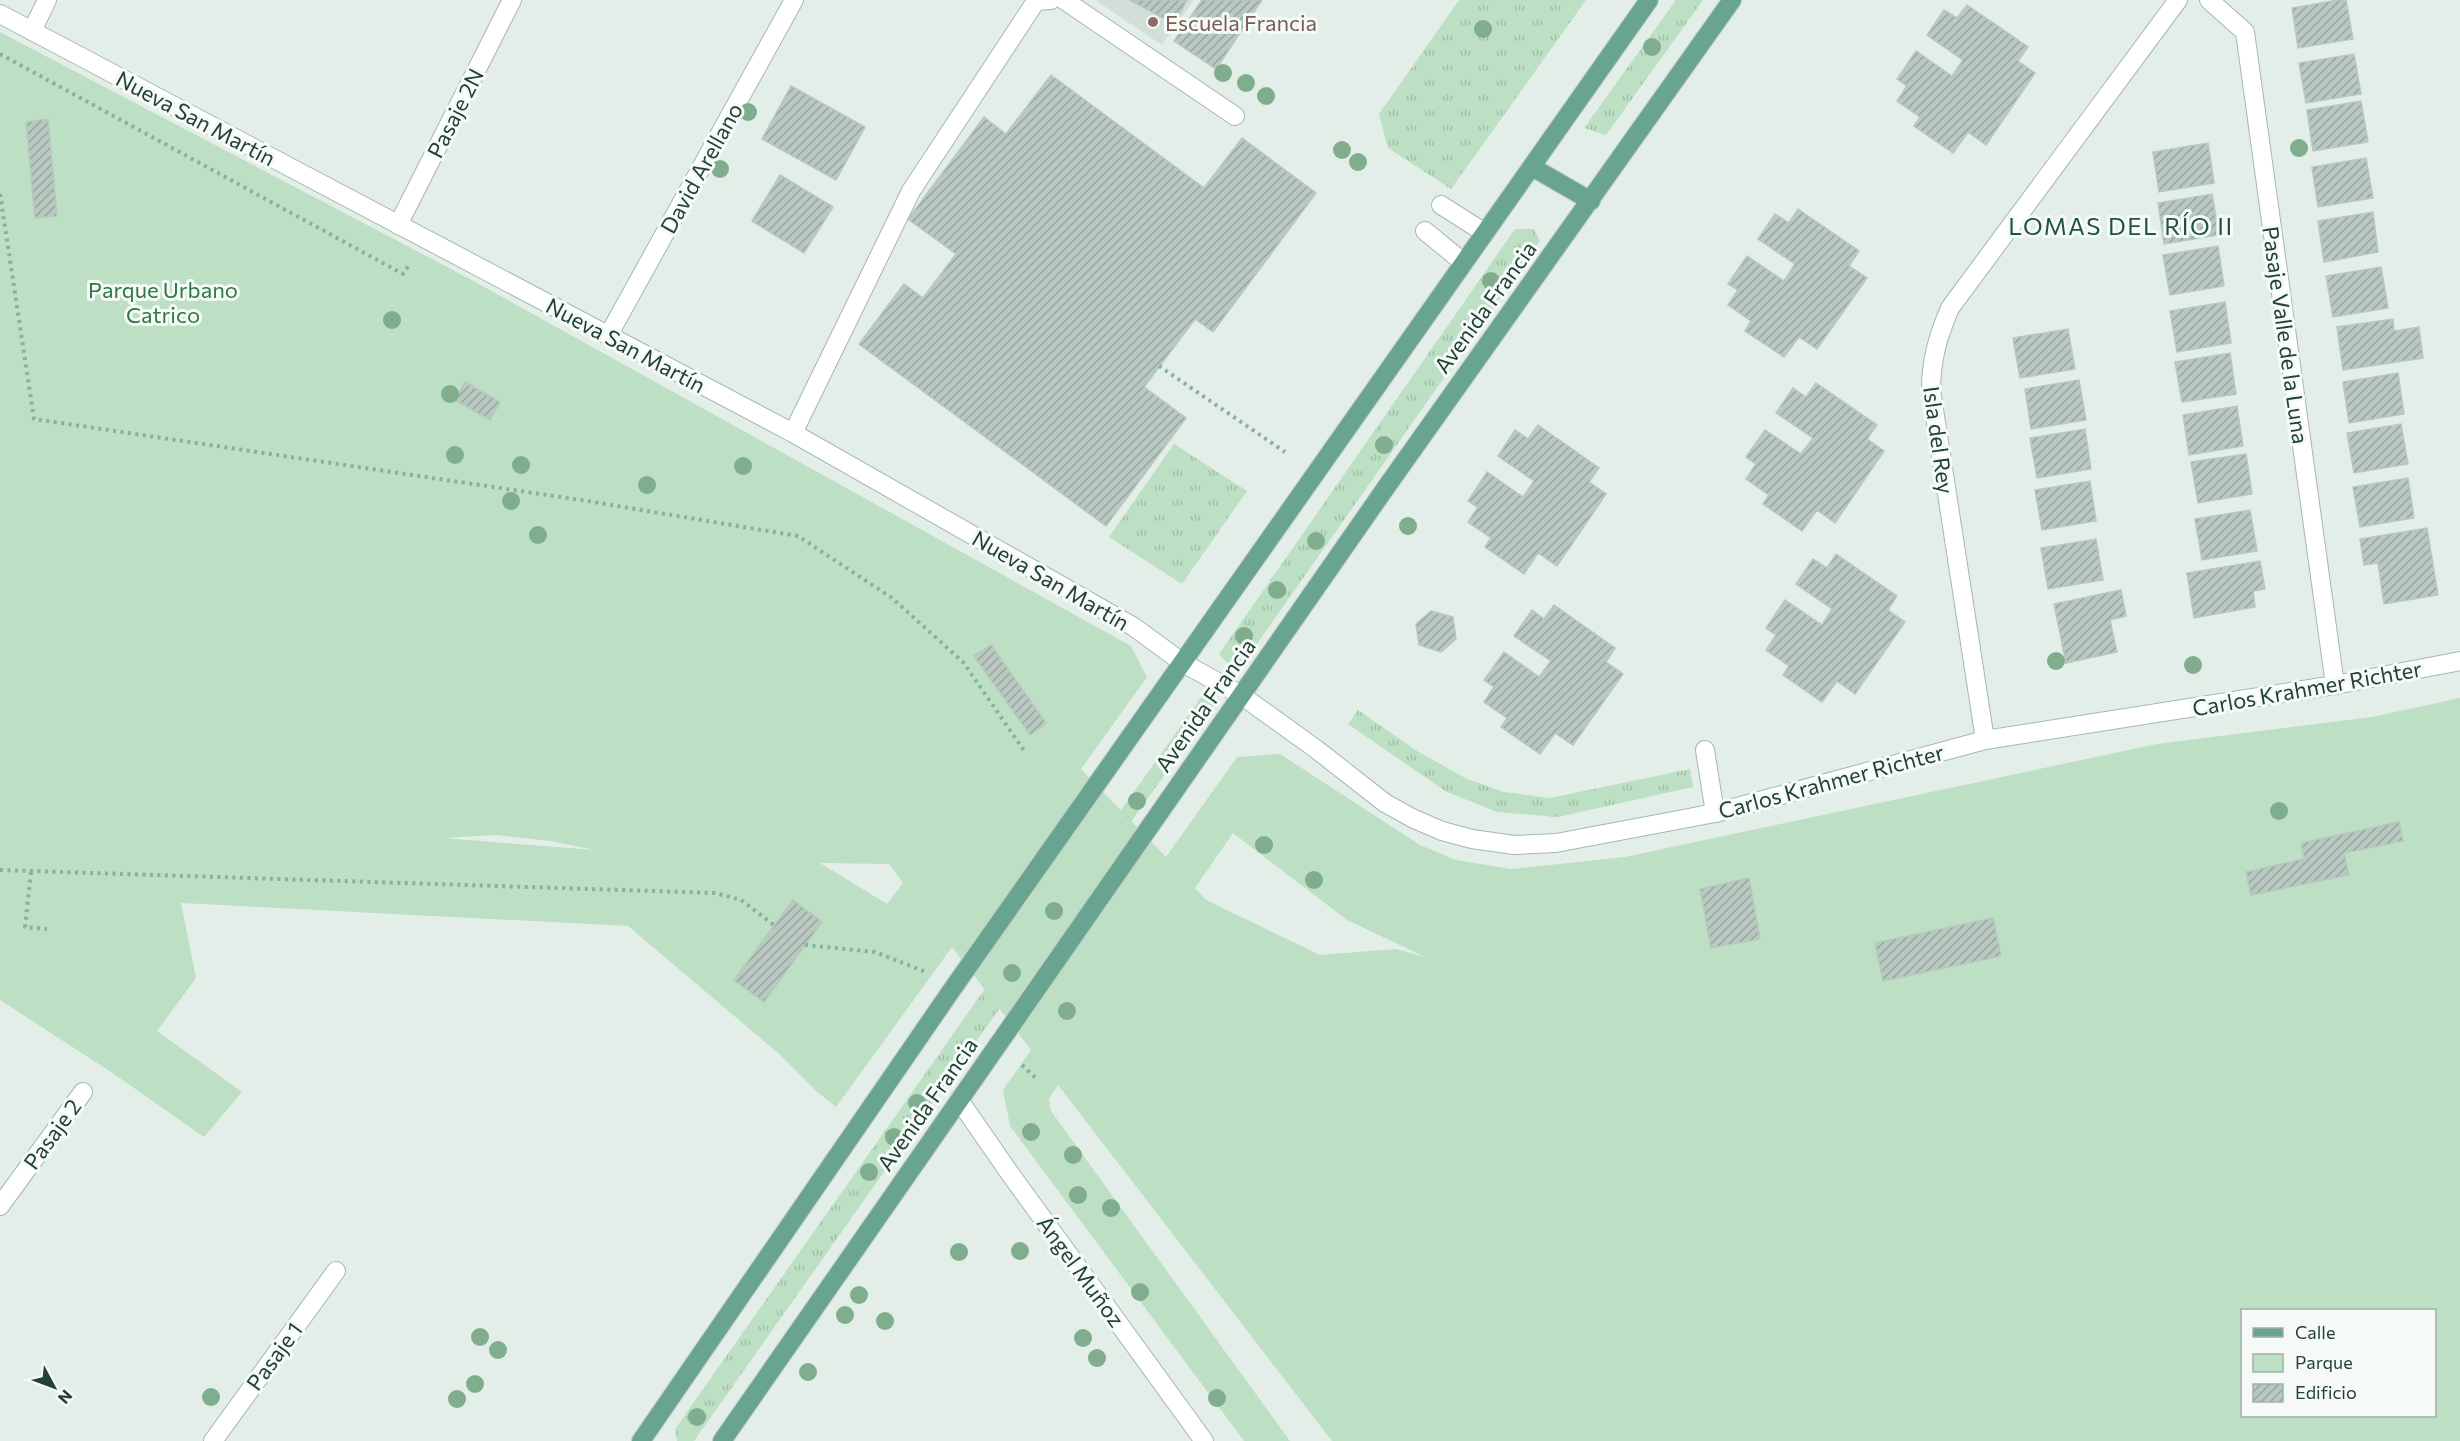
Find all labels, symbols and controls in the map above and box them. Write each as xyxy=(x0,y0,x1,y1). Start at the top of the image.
place label: Escuela Francia xyxy=(1165,9,1317,36)
marker: Escuela Francia xyxy=(1146,15,1160,29)
street label: Pasaje 2N xyxy=(421,64,489,162)
street label: Nueva San Martín xyxy=(112,65,280,171)
street label: David Arellano xyxy=(654,98,748,238)
district label: LOMAS DEL RÍO II xyxy=(2008,211,2234,240)
street label: Pasaje Valle de la Luna xyxy=(2257,224,2315,446)
street label: Avenida Francia xyxy=(1428,236,1542,378)
park label: Parque Urbano Catrico xyxy=(88,276,238,328)
street label: Nueva San Martín xyxy=(542,292,710,398)
street label: Isla del Rey xyxy=(1918,384,1960,496)
street label: Nueva San Martín xyxy=(968,524,1134,636)
street label: Avenida Francia xyxy=(1149,633,1261,777)
street label: Carlos Krahmer Richter xyxy=(2190,654,2424,721)
street label: Carlos Krahmer Richter xyxy=(1715,738,1947,824)
street label: Avenida Francia xyxy=(871,1032,983,1176)
street label: Pasaje 2 xyxy=(17,1094,87,1174)
street label: Ángel Muñoz xyxy=(1032,1210,1130,1332)
legend xyxy=(2241,1309,2436,1417)
street label: Pasaje 1 xyxy=(240,1317,308,1395)
text: Calle xyxy=(2295,1321,2335,1343)
text: Parque xyxy=(2295,1351,2353,1373)
north arrow xyxy=(24,1357,84,1417)
text: Edificio xyxy=(2295,1381,2357,1403)
text: N xyxy=(55,1386,77,1408)

